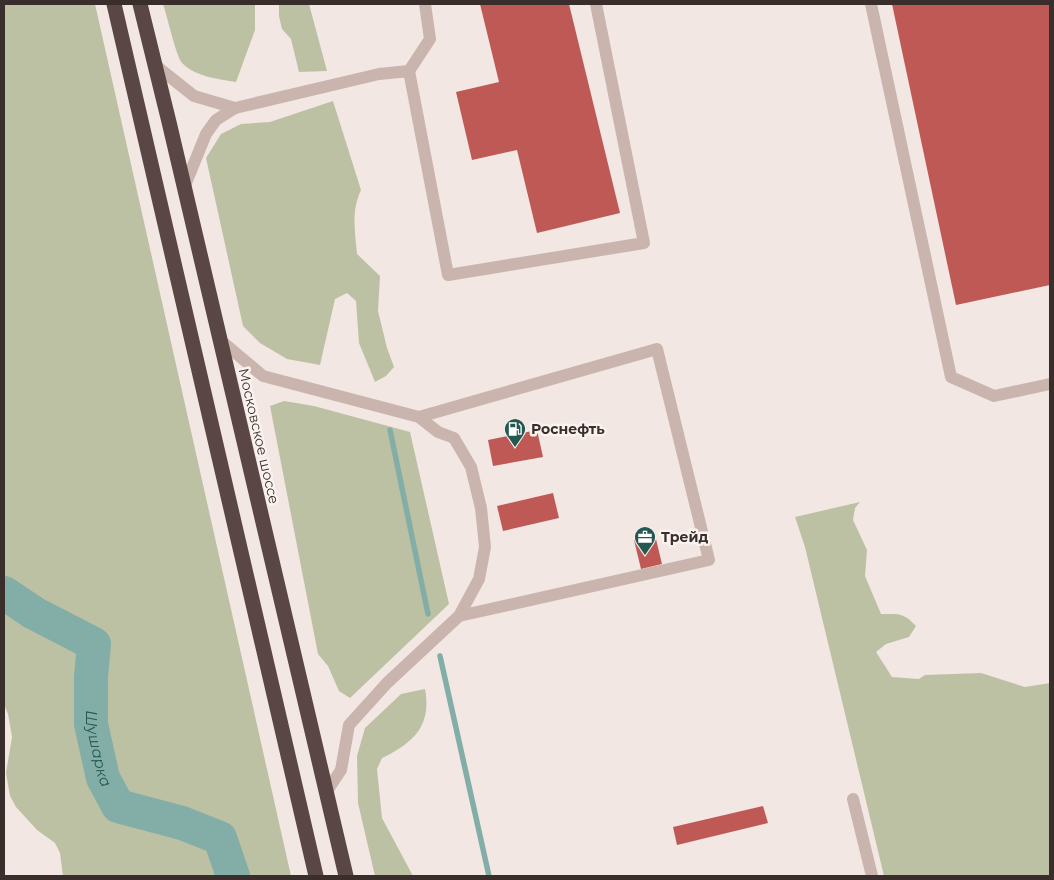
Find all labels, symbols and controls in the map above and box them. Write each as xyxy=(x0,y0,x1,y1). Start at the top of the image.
street label: Московское шоссе xyxy=(235,366,283,506)
fuel station icon: Роснефть xyxy=(503,417,527,448)
place label: Роснефть xyxy=(531,420,605,438)
office icon: Трейд xyxy=(633,525,657,556)
place label: Трейд xyxy=(661,528,708,546)
water label: Шушарка xyxy=(82,710,116,790)

